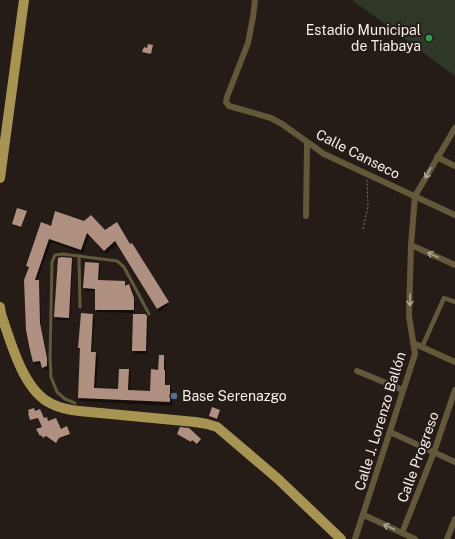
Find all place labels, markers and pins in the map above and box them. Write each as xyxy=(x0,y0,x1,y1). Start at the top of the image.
place label: Estadio Municipal de Tiabaya xyxy=(306,22,421,54)
marker: Estadio Municipal de Tiabaya xyxy=(424,33,434,43)
place label: Base Serenazgo xyxy=(182,388,287,404)
marker: Base Serenazgo xyxy=(169,391,179,401)

